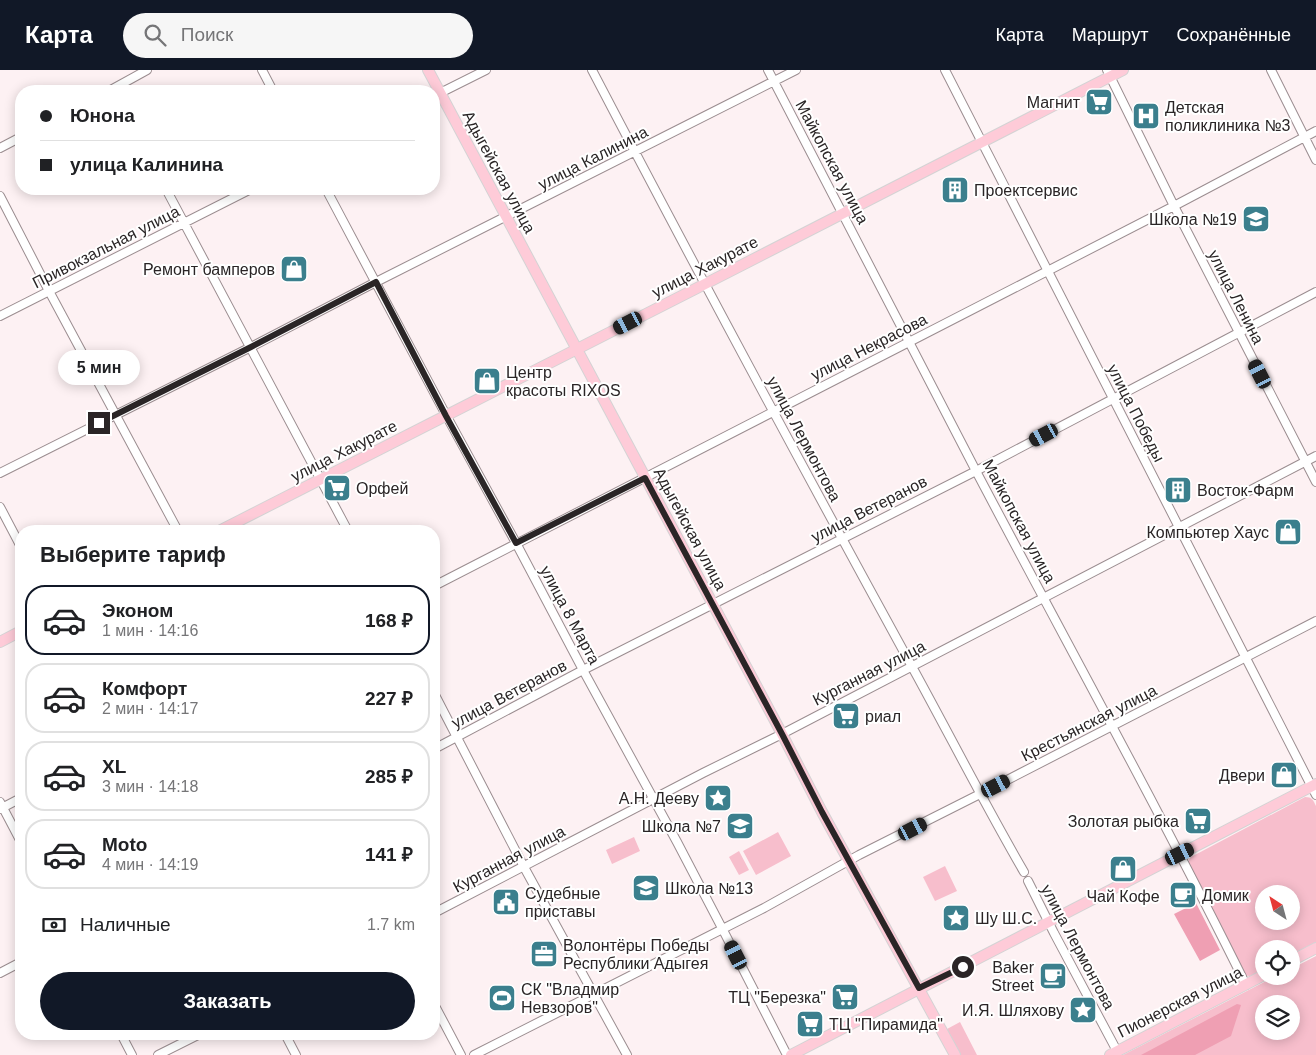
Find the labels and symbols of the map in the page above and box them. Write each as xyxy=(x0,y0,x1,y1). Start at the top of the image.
supermarket icon: Магнит xyxy=(1084,87,1114,117)
place label: Магнит xyxy=(1027,94,1081,111)
street label: Майкопская улица xyxy=(792,97,872,227)
place label: Детская поликлиника №3 xyxy=(1165,99,1291,134)
hospital icon: Детская поликлиника №3 xyxy=(1131,101,1161,131)
street label: Адыгейская улица xyxy=(460,108,539,236)
street label: улица Калинина xyxy=(535,123,651,193)
building icon: Проектсервис xyxy=(940,175,970,205)
place label: Проектсервис xyxy=(974,182,1078,199)
street label: Привокзальная улица xyxy=(30,203,182,291)
school or university icon: Школа №19 xyxy=(1241,204,1271,234)
place label: Школа №19 xyxy=(1149,211,1237,228)
street label: улица Хакурате xyxy=(649,233,761,301)
street label: улица Ленина xyxy=(1205,247,1267,347)
shop icon: Ремонт бамперов xyxy=(279,254,309,284)
place label: Ремонт бамперов xyxy=(143,261,275,278)
car xyxy=(611,310,644,336)
street label: улица Некрасова xyxy=(808,310,930,384)
callout: 5 мин xyxy=(58,350,140,386)
car xyxy=(1246,357,1273,391)
street label: улица Победы xyxy=(1104,361,1168,465)
place label: Центр красоты RIXOS xyxy=(506,364,621,399)
shop icon: Центр красоты RIXOS xyxy=(472,366,502,396)
street label: улица Лермонтова xyxy=(764,374,844,504)
route end xyxy=(88,412,110,434)
street label: улица Хакурате xyxy=(288,417,400,485)
car xyxy=(1027,421,1060,449)
street label: Майкопская улица xyxy=(979,456,1059,586)
street label: Адыгейская улица xyxy=(651,465,730,593)
street label: улица Ветеранов xyxy=(808,472,930,546)
supermarket icon: Орфей xyxy=(322,473,352,503)
building icon: Восток-Фарм xyxy=(1163,475,1193,505)
place label: Орфей xyxy=(356,480,408,497)
place label: Восток-Фарм xyxy=(1197,482,1294,499)
shop icon: Компьютер Хаус xyxy=(1273,517,1303,547)
place label: Компьютер Хаус xyxy=(1147,524,1269,541)
street label: улица 8 Марта xyxy=(537,563,603,667)
street label: Курганная улица xyxy=(810,637,928,709)
street label: улица Ветеранов xyxy=(449,657,569,731)
street label: Крестьянская улица xyxy=(1018,681,1160,765)
supermarket icon: риал xyxy=(831,701,861,731)
place label: риал xyxy=(865,708,901,725)
shop icon: Двери xyxy=(1269,760,1299,790)
place label: Двери xyxy=(1219,767,1265,784)
car xyxy=(979,773,1012,799)
place icon: А.Н. Дееву xyxy=(703,783,733,813)
place label: А.Н. Дееву xyxy=(619,790,699,807)
supermarket icon: Золотая рыбка xyxy=(1183,806,1213,836)
school or university icon: Школа №7 xyxy=(725,811,755,841)
place label: Золотая рыбка xyxy=(1068,813,1179,830)
car xyxy=(896,816,929,842)
place label: Школа №7 xyxy=(642,818,721,835)
street label: Курганная улица xyxy=(450,822,568,896)
car xyxy=(1163,841,1196,867)
shop icon: Чай Кофе xyxy=(1108,854,1138,884)
school or university icon: Школа №13 xyxy=(631,873,661,903)
place label: Школа №13 xyxy=(665,880,753,897)
cafe icon: Домик xyxy=(1168,880,1198,910)
street label: улица Лермонтова xyxy=(1038,882,1118,1012)
place label: Судебные приставы xyxy=(525,885,601,920)
north arrow xyxy=(1255,885,1300,930)
public building icon: Судебные приставы xyxy=(491,887,521,917)
place label: Домик xyxy=(1202,887,1250,904)
place label: Чай Кофе xyxy=(1086,888,1160,905)
place icon: Шу Ш.С. xyxy=(941,903,971,933)
place label: Шу Ш.С. xyxy=(975,910,1037,927)
place label: Волонтёры Победы Республики Адыгея xyxy=(563,937,709,972)
car xyxy=(722,938,749,972)
office icon: Волонтёры Победы Республики Адыгея xyxy=(529,939,559,969)
route start xyxy=(952,956,974,978)
place label: Baker Street xyxy=(991,959,1035,994)
cafe icon: Baker Street xyxy=(1038,961,1068,991)
street label: Пионерская улица xyxy=(1115,963,1245,1041)
place label: СК "Владмир Невзоров" xyxy=(521,981,619,1016)
supermarket icon: ТЦ "Березка" xyxy=(830,982,860,1012)
sports icon: СК "Владмир Невзоров" xyxy=(487,983,517,1013)
place label: ТЦ "Березка" xyxy=(728,989,826,1006)
place icon: И.Я. Шляхову xyxy=(1068,995,1098,1025)
place label: И.Я. Шляхову xyxy=(962,1002,1064,1019)
supermarket icon: ТЦ "Пирамида" xyxy=(795,1009,825,1039)
place label: ТЦ "Пирамида" xyxy=(829,1016,943,1033)

